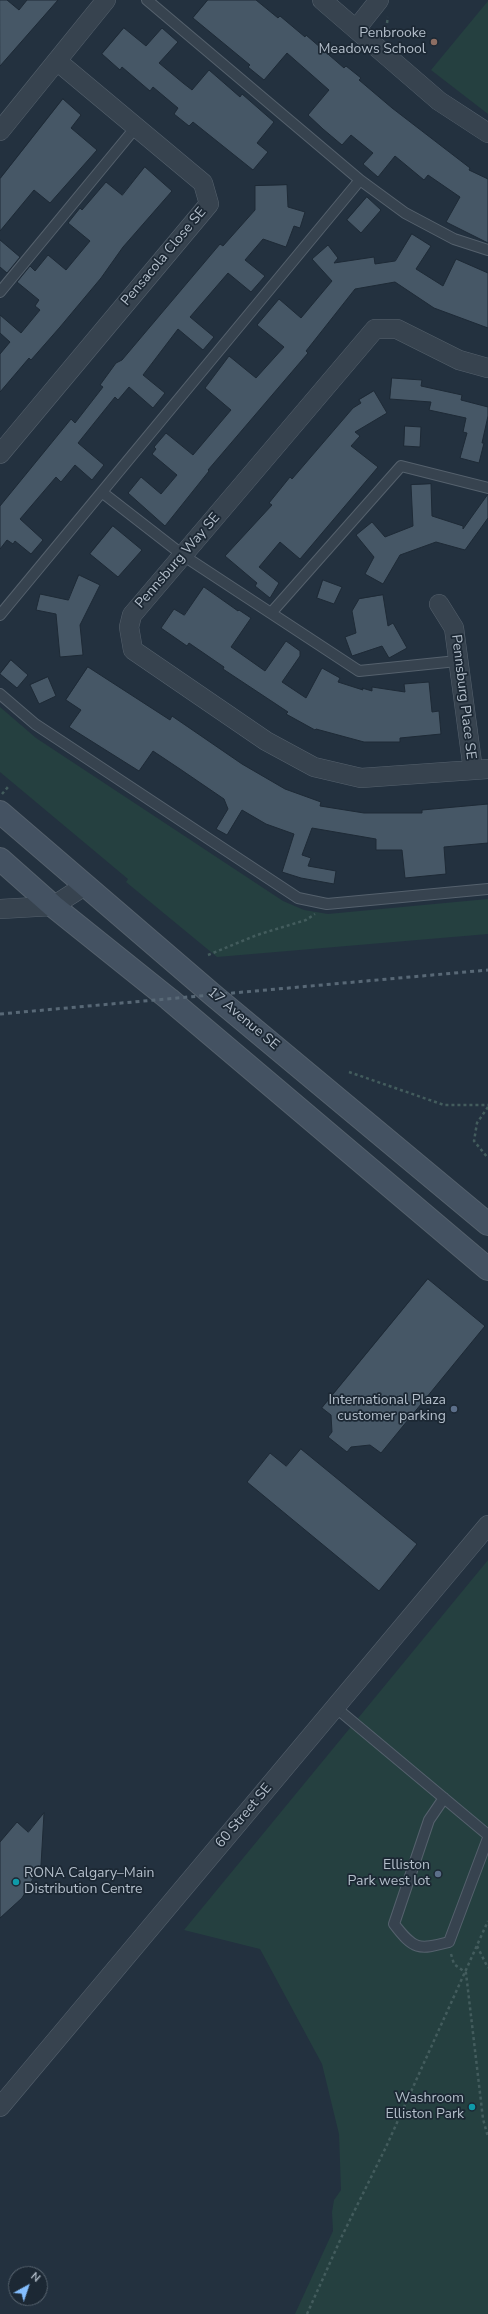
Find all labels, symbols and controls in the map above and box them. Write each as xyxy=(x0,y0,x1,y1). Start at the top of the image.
place label: Penbrooke Meadows School xyxy=(319,26,426,58)
marker: Penbrooke Meadows School xyxy=(429,37,439,47)
street label: Pensacola Close SE xyxy=(118,204,210,310)
street label: Pennsburg Way SE xyxy=(132,510,224,612)
street label: Pennsburg Place SE xyxy=(447,633,479,761)
street label: 17 Avenue SE xyxy=(204,984,282,1054)
place label: International Plaza customer parking xyxy=(328,1393,446,1426)
marker: International Plaza customer parking xyxy=(449,1404,459,1414)
street label: 60 Street SE xyxy=(212,1780,276,1852)
place label: Elliston Park west lot xyxy=(347,1858,430,1890)
place label: RONA Calgary–Main Distribution Centre xyxy=(24,1866,154,1898)
marker: Elliston Park west lot xyxy=(433,1869,443,1879)
marker: RONA Calgary–Main Distribution Centre xyxy=(11,1877,21,1887)
place label: Washroom Elliston Park xyxy=(386,2091,464,2124)
marker: Washroom Elliston Park xyxy=(467,2102,477,2112)
north arrow xyxy=(8,2266,48,2306)
text: N xyxy=(27,2269,43,2286)

